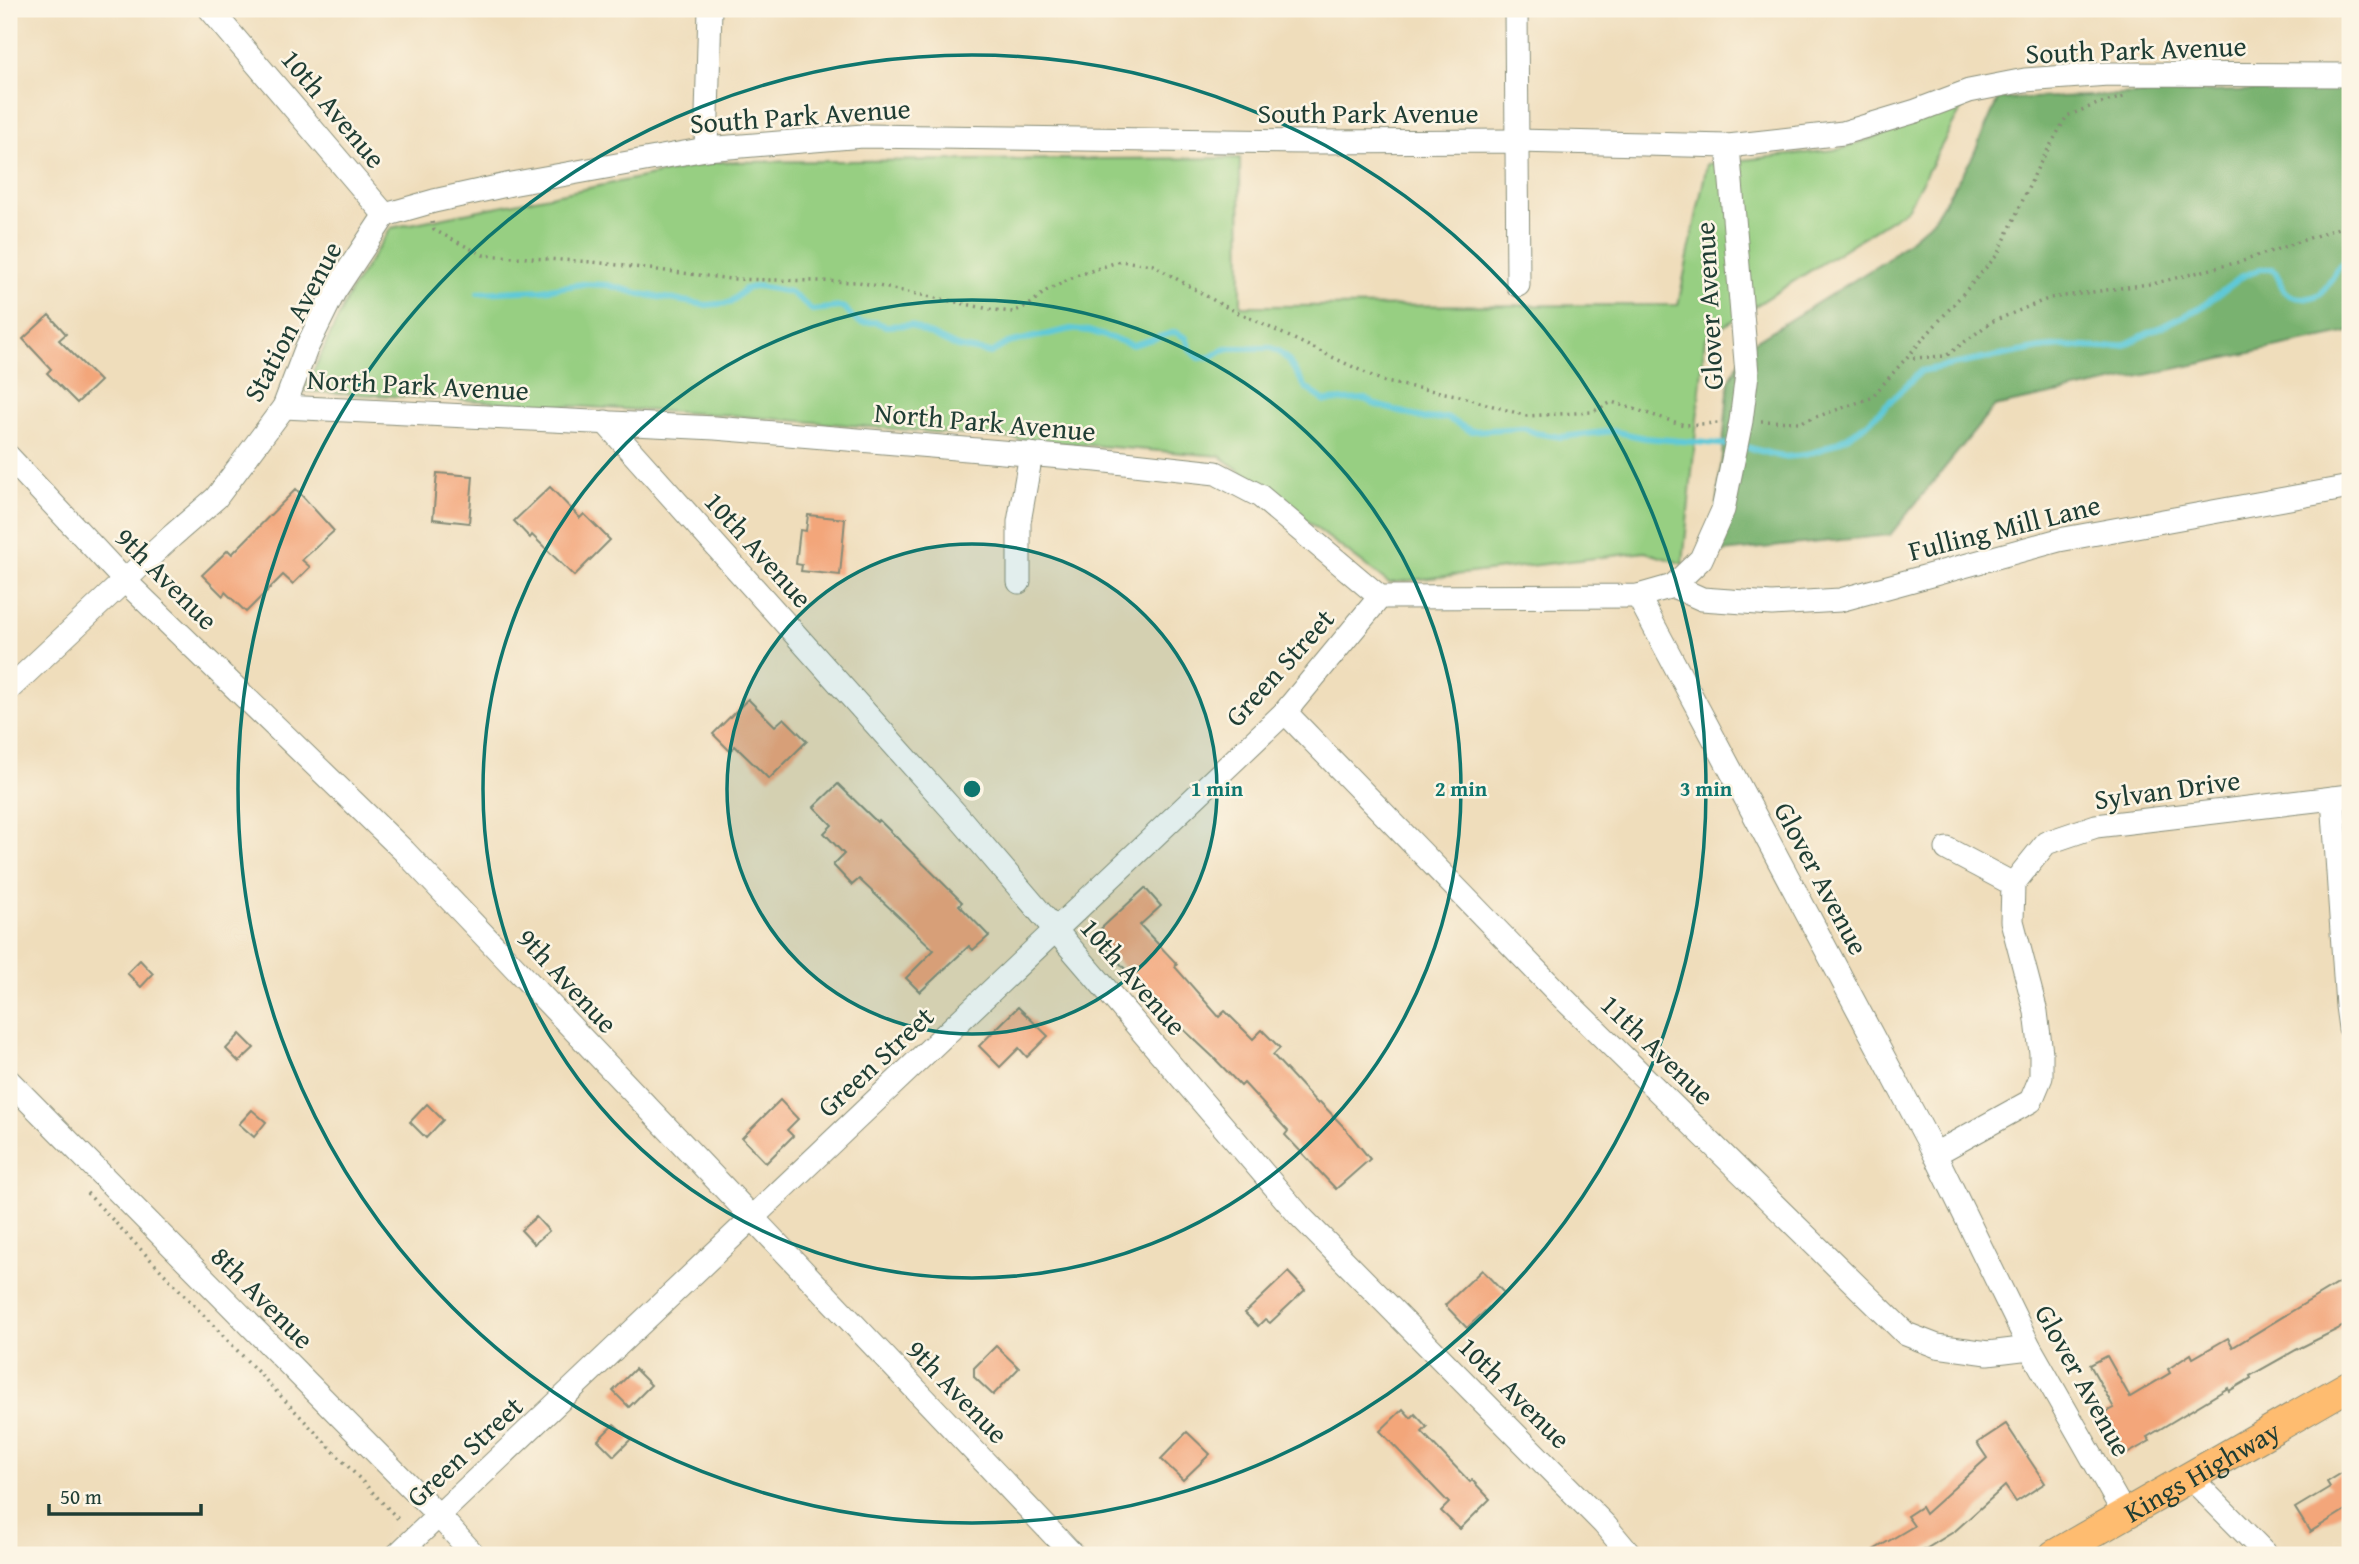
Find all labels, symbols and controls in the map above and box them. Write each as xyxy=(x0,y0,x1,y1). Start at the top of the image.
street label: South Park Avenue xyxy=(2025,25,2247,73)
street label: 10th Avenue xyxy=(272,39,396,177)
street label: South Park Avenue xyxy=(688,87,912,143)
street label: South Park Avenue xyxy=(1257,92,1479,133)
street label: Glover Avenue xyxy=(1683,221,1733,391)
street label: Station Avenue xyxy=(232,233,352,409)
street label: North Park Avenue xyxy=(306,358,530,410)
street label: North Park Avenue xyxy=(873,391,1097,451)
street label: 10th Avenue xyxy=(695,481,823,617)
street label: Fulling Mill Lane xyxy=(1904,483,2104,571)
street label: 9th Avenue xyxy=(106,517,228,639)
street label: Green Street xyxy=(1215,599,1343,735)
street label: Sylvan Drive xyxy=(2091,758,2243,820)
text: 1 min xyxy=(1191,773,1244,804)
text: 2 min xyxy=(1435,773,1488,804)
text: 3 min xyxy=(1680,773,1733,804)
centre of rings xyxy=(960,777,984,801)
street label: Glover Avenue xyxy=(1764,794,1880,962)
street label: 10th Avenue xyxy=(1071,908,1197,1044)
street label: 9th Avenue xyxy=(508,918,628,1042)
street label: 11th Avenue xyxy=(1592,984,1724,1114)
street label: Green Street xyxy=(807,996,943,1126)
street label: 8th Avenue xyxy=(202,1236,324,1358)
street label: Glover Avenue xyxy=(2025,1296,2143,1464)
street label: 10th Avenue xyxy=(1449,1326,1581,1458)
street label: 9th Avenue xyxy=(898,1330,1018,1452)
street label: Green Street xyxy=(396,1386,532,1516)
street label: Kings Highway xyxy=(2116,1409,2287,1531)
scale bar xyxy=(49,1473,201,1517)
text: 50 m xyxy=(60,1481,102,1512)

